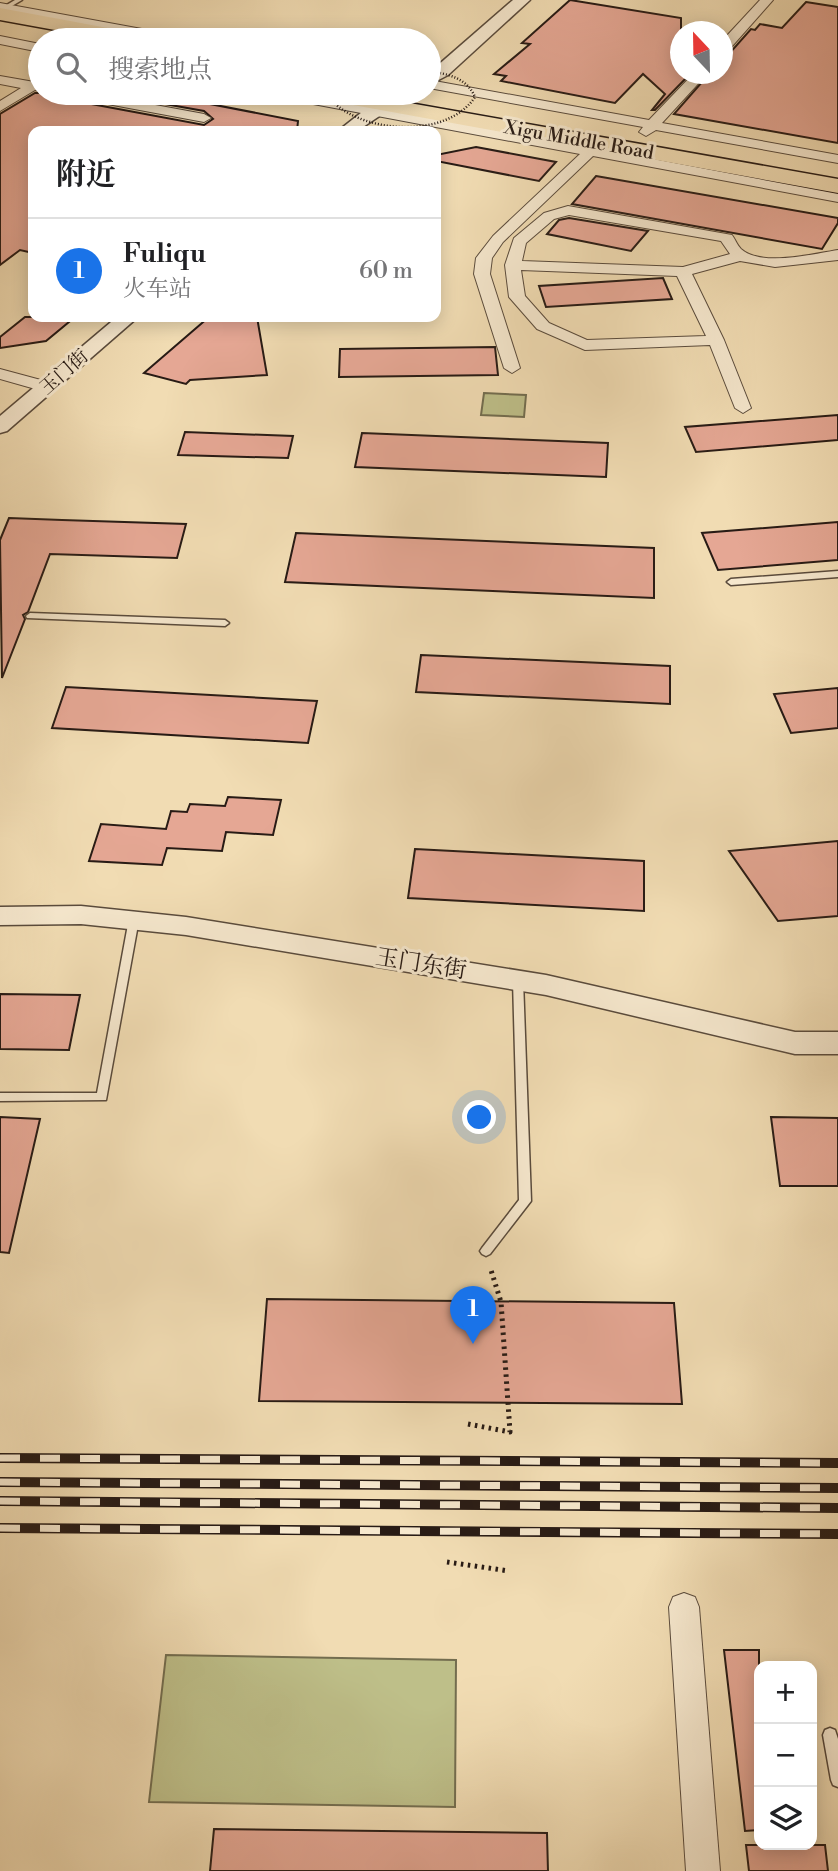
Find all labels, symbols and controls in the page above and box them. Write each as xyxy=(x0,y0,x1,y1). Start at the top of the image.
north arrow xyxy=(670,21,733,84)
search box xyxy=(28,28,441,105)
icon: search xyxy=(52,48,90,86)
text: 搜索地点 xyxy=(108,54,212,86)
street label: Xigu Middle Road xyxy=(501,115,656,165)
text: 附近 xyxy=(56,156,116,194)
text: Fuliqu xyxy=(123,238,206,270)
text: 1 xyxy=(73,257,85,285)
text: 60 m xyxy=(359,257,413,285)
text: 火车站 xyxy=(123,275,192,303)
street label: 玉门街 xyxy=(35,344,93,400)
street label: 玉门东街 xyxy=(373,943,469,985)
your location xyxy=(462,1100,496,1134)
pin: 1 xyxy=(450,1286,496,1344)
map controls xyxy=(754,1661,817,1850)
button: + xyxy=(754,1661,817,1724)
button: − xyxy=(754,1724,817,1787)
button: layers xyxy=(754,1787,817,1850)

